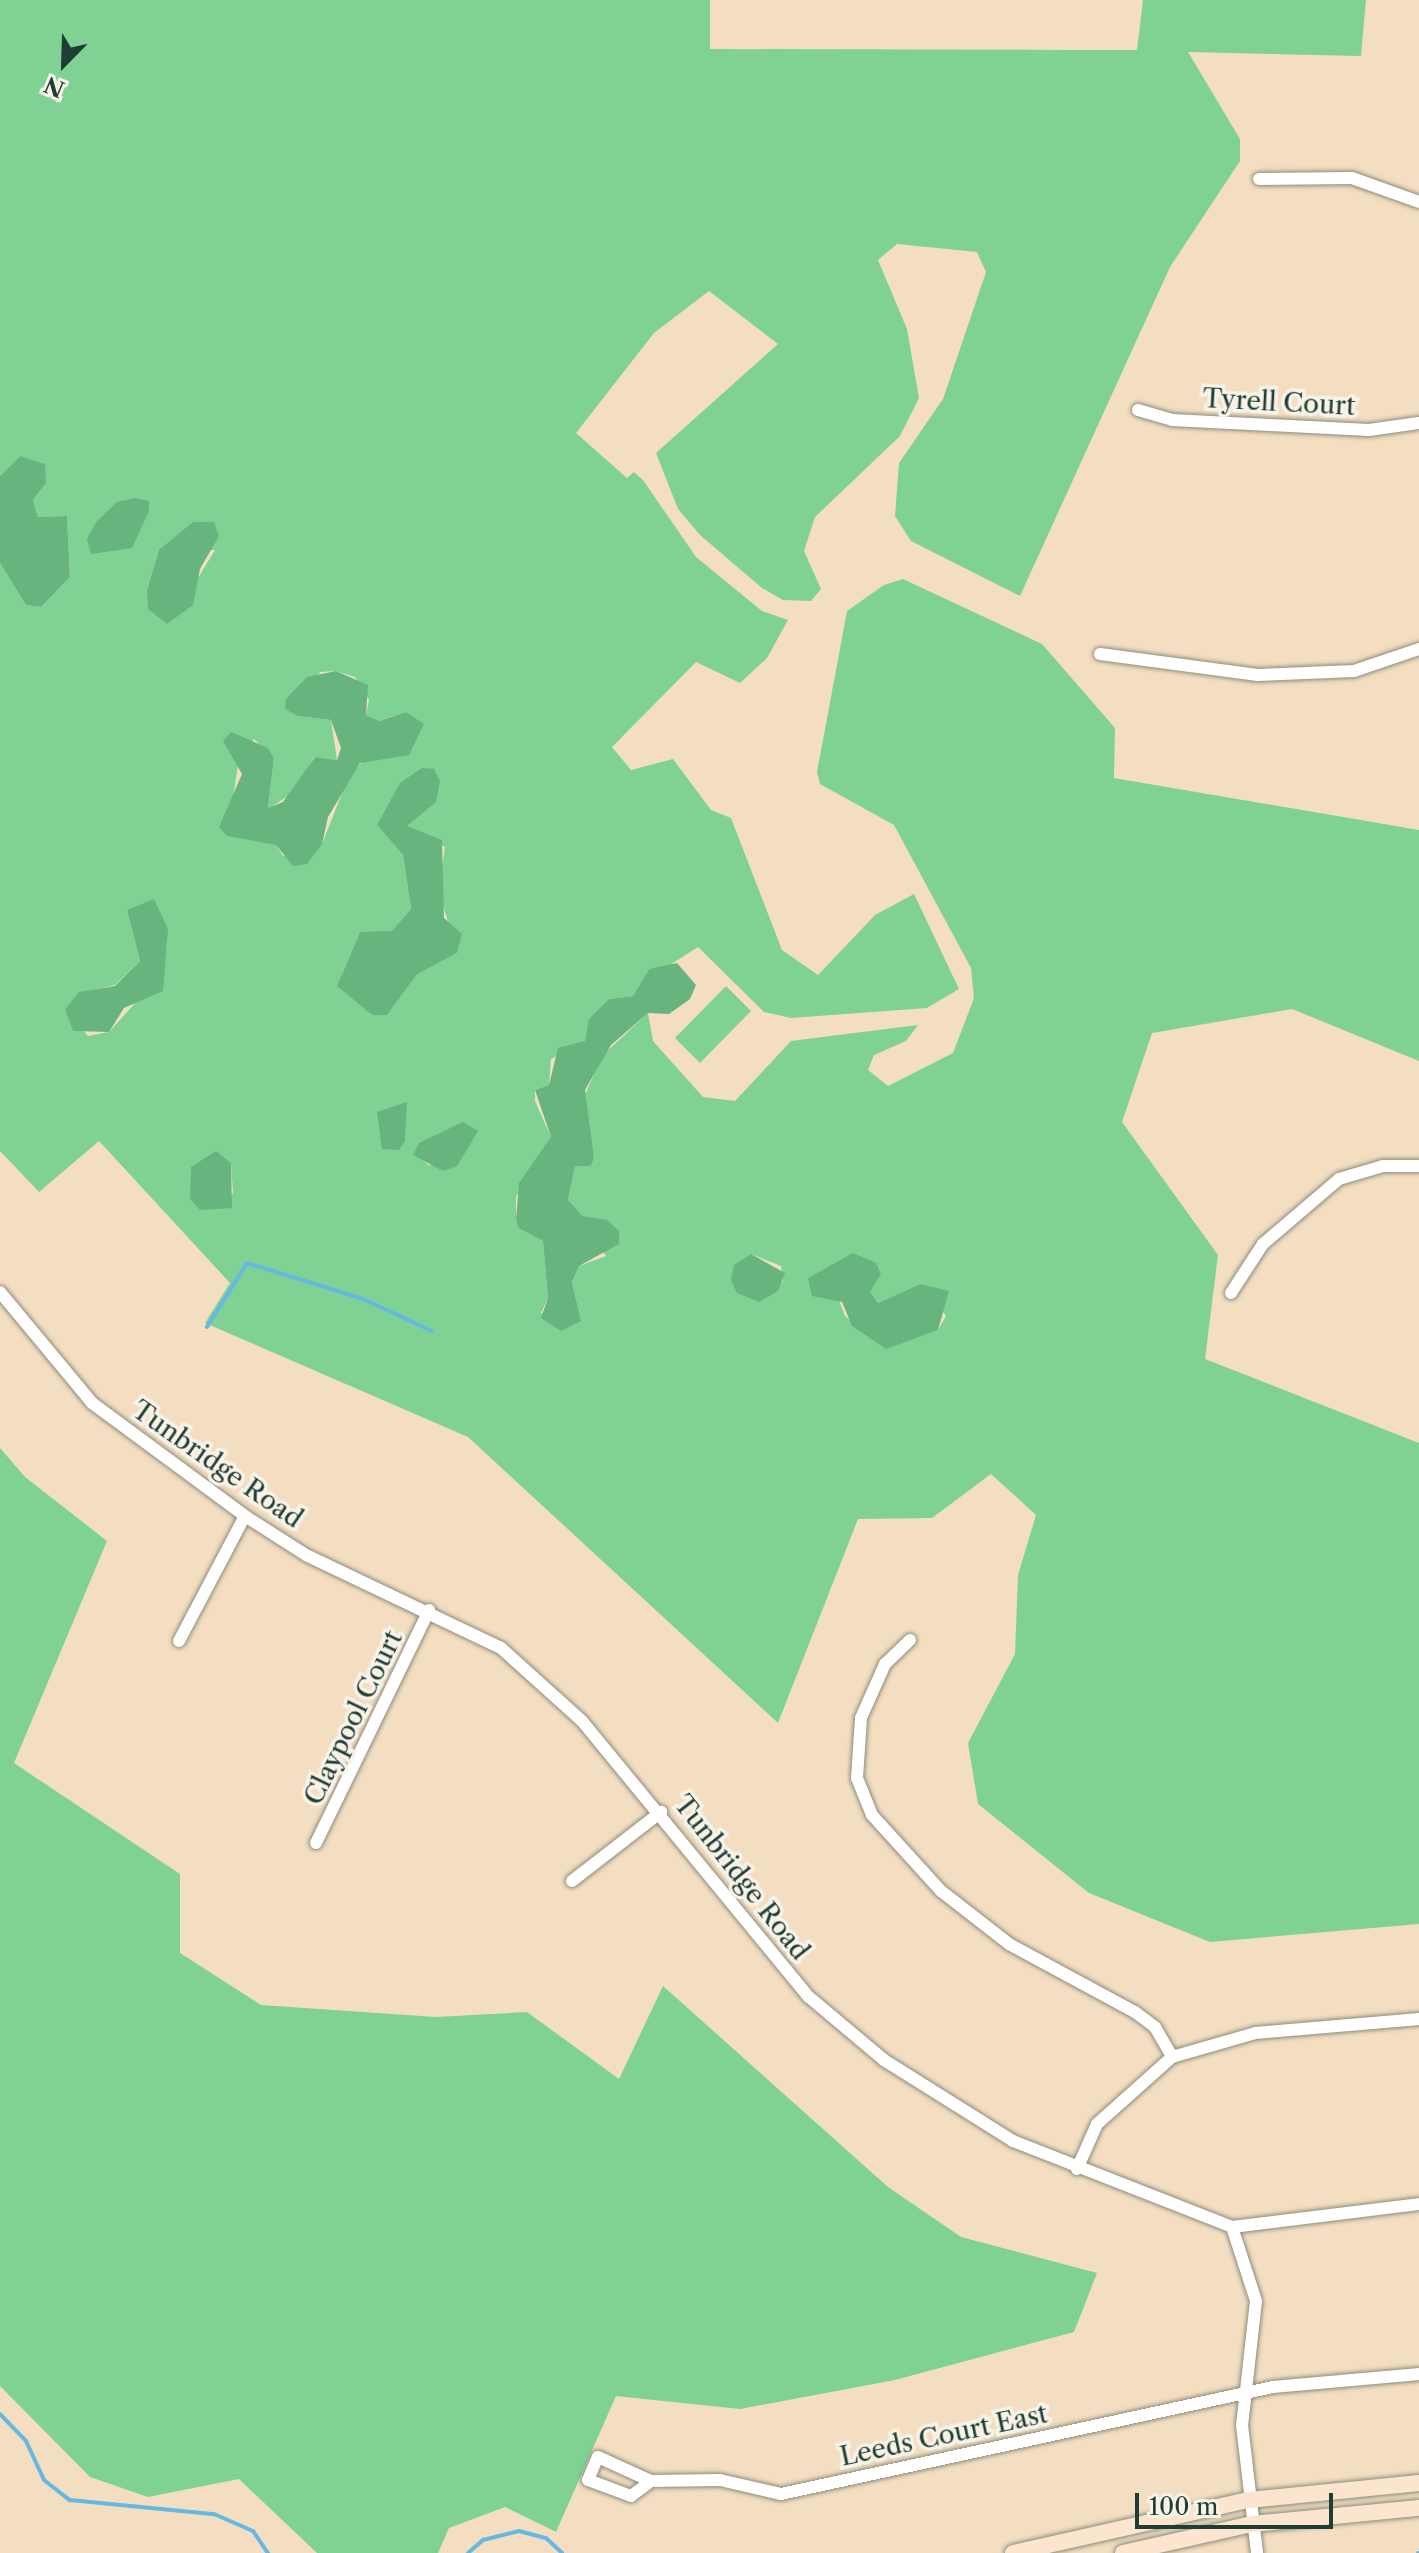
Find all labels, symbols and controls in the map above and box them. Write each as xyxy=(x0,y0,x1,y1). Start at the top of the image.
north arrow xyxy=(24,24,104,104)
text: N xyxy=(40,70,69,103)
street label: Tyrell Court xyxy=(1202,383,1356,423)
street label: Tunbridge Road xyxy=(126,1395,308,1535)
street label: Claypool Court xyxy=(298,1626,410,1810)
street label: Tunbridge Road xyxy=(667,1789,815,1967)
street label: Leeds Court East xyxy=(837,2399,1051,2473)
scale bar xyxy=(1139,2477,1337,2527)
text: 100 m xyxy=(1149,2492,1218,2521)

